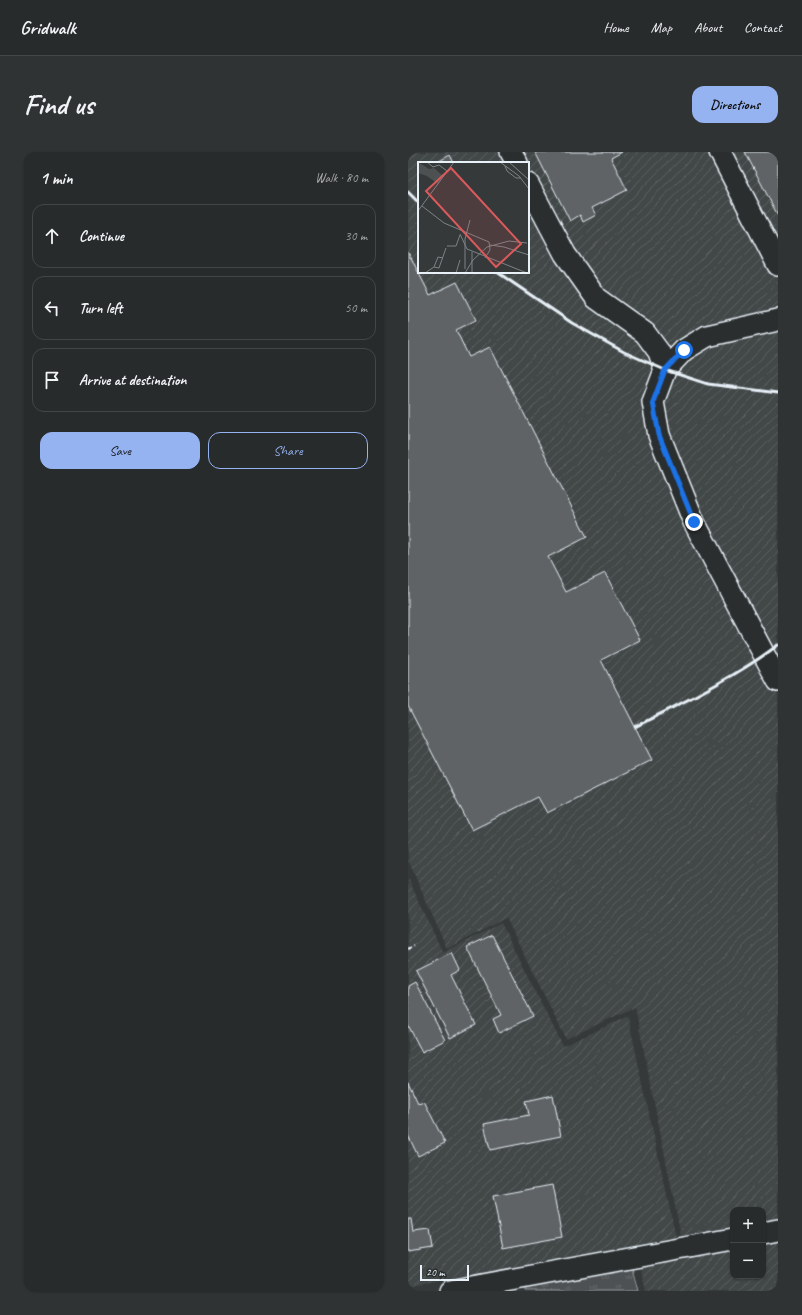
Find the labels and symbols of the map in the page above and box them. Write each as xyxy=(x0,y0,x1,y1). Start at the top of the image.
inset map xyxy=(418,162,529,273)
route start xyxy=(675,341,693,359)
route end xyxy=(685,513,703,531)
scale bar xyxy=(420,1263,469,1282)

